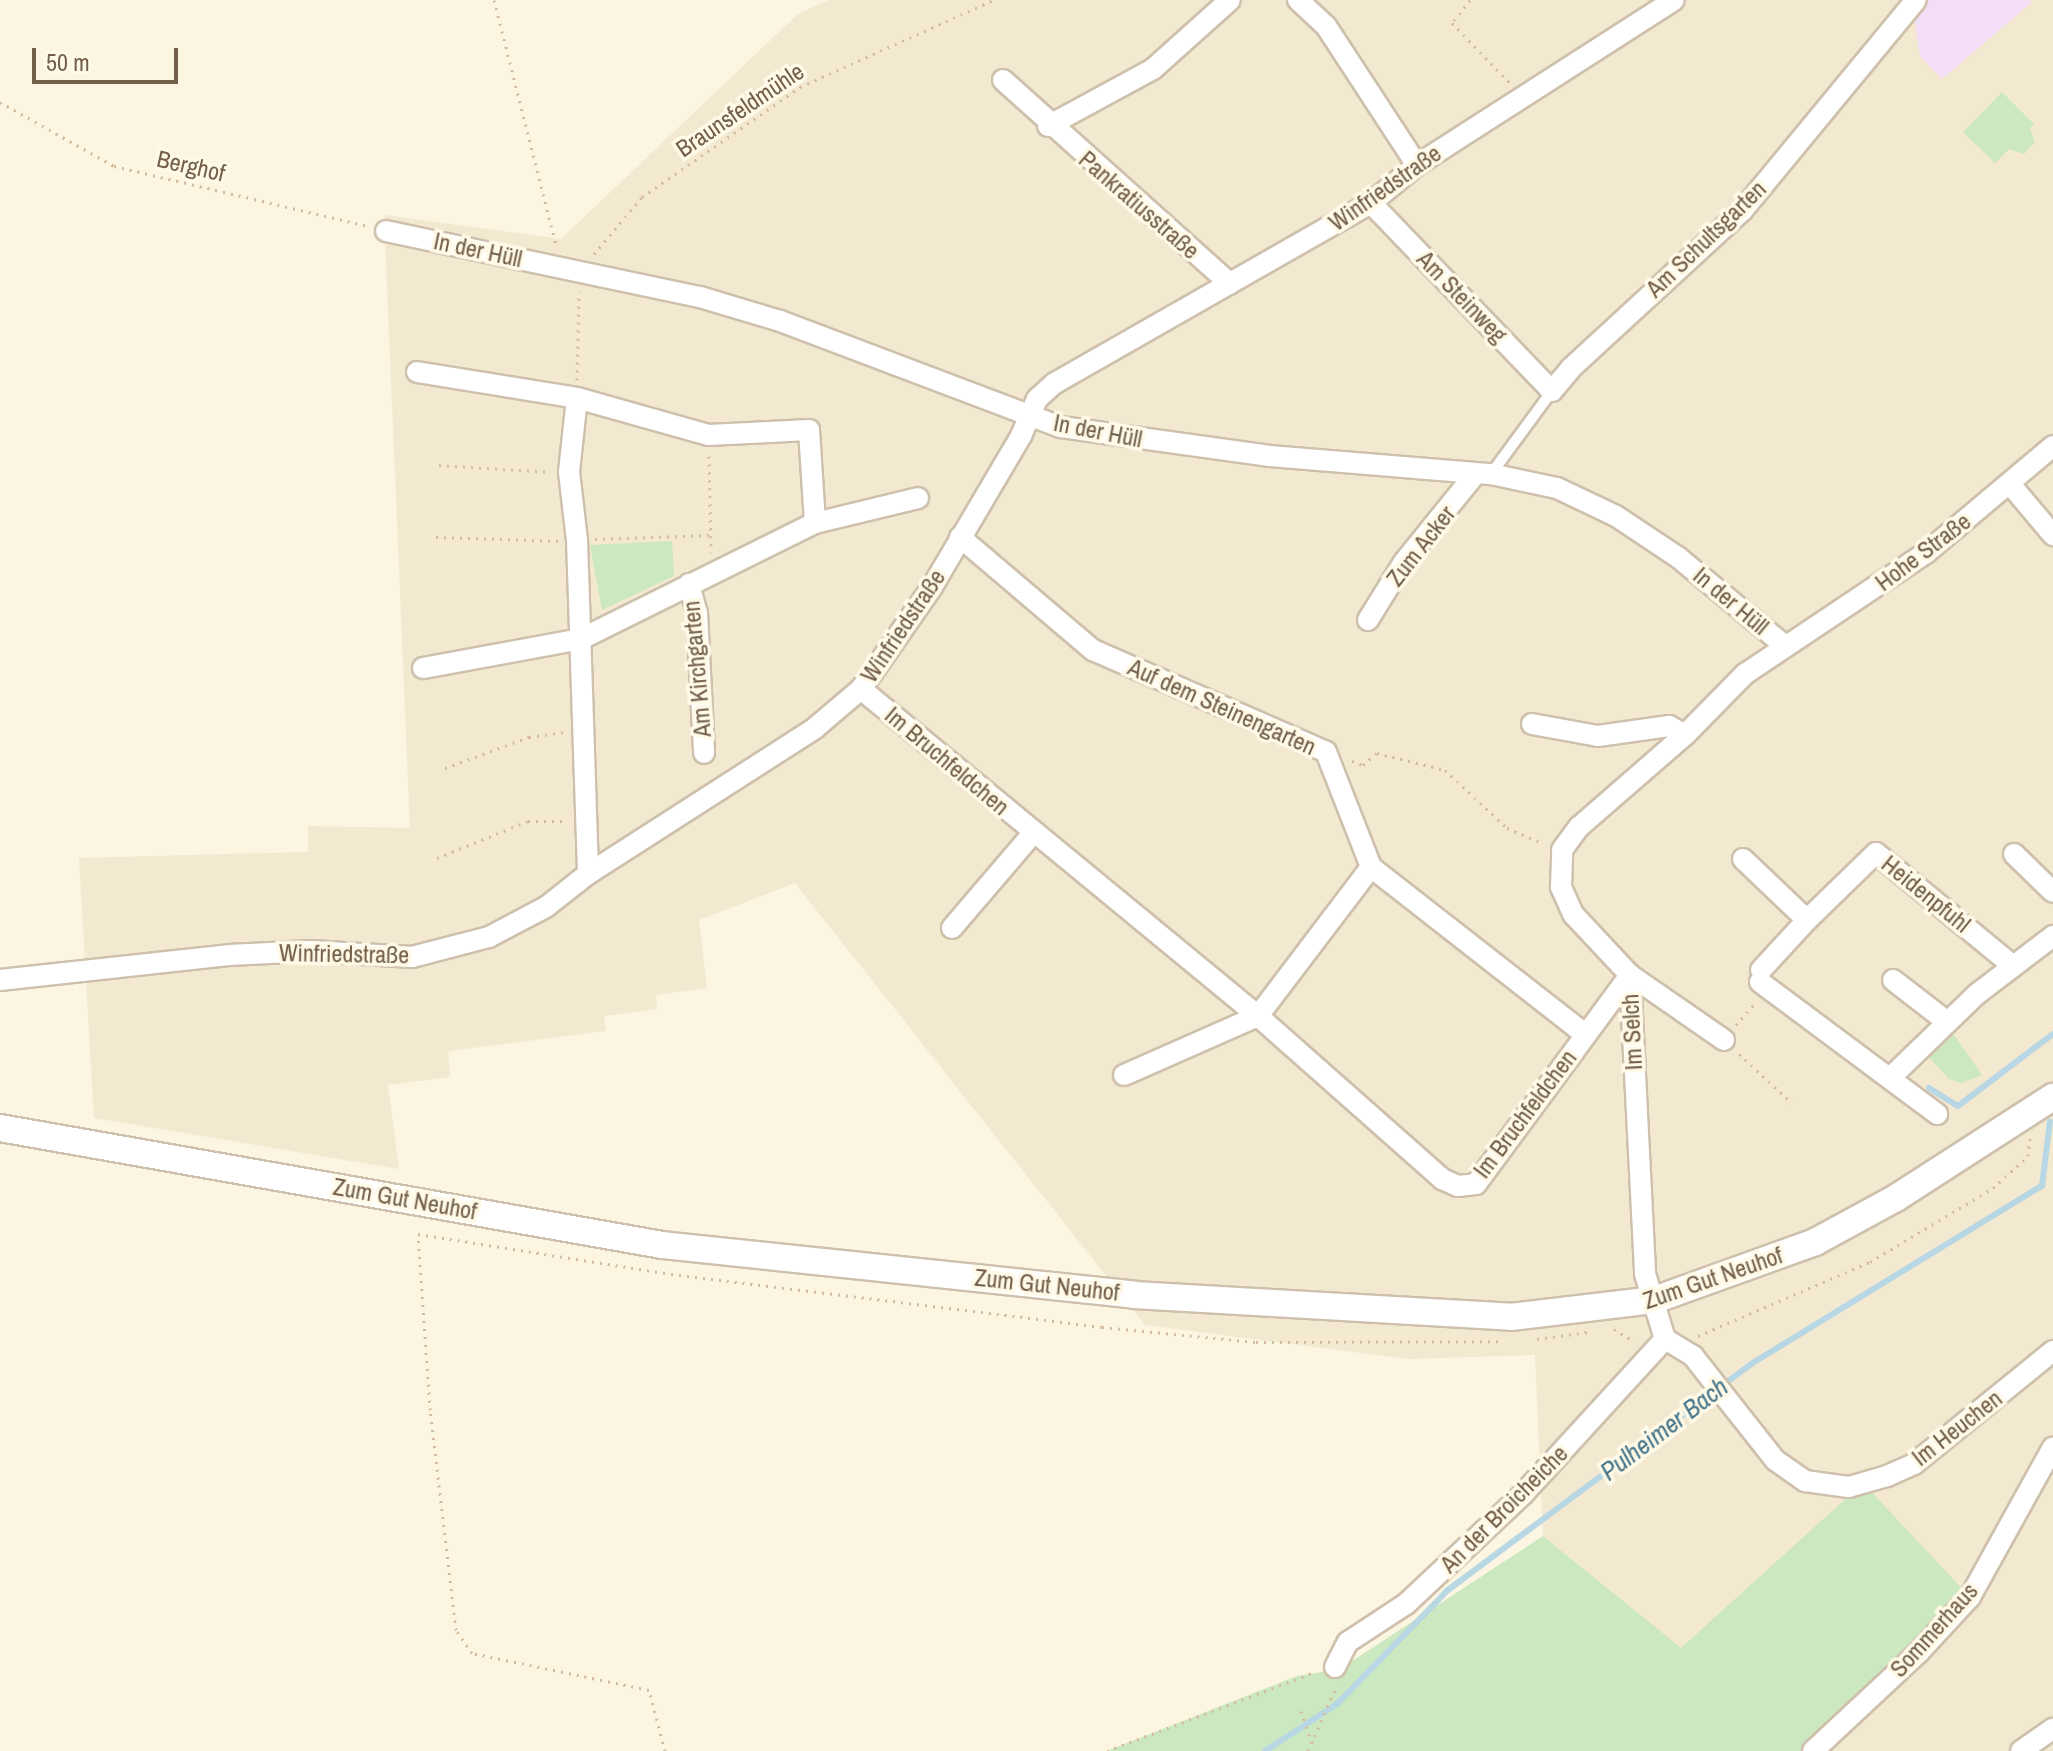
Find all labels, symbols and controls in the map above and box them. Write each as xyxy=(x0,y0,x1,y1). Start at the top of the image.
scale bar xyxy=(36,32,182,82)
text: 50 m xyxy=(46,46,90,78)
street label: Braunsfeldmühle xyxy=(671,57,809,163)
street label: Winfriedstraße xyxy=(1323,139,1447,237)
street label: Berghof xyxy=(154,144,228,188)
street label: Pankratiusstraße xyxy=(1073,145,1205,265)
street label: Am Schultsgarten xyxy=(1640,175,1772,303)
street label: In der Hüll xyxy=(431,227,525,273)
street label: Am Steinweg xyxy=(1411,245,1513,349)
street label: In der Hüll xyxy=(1051,408,1145,454)
street label: Zum Acker xyxy=(1380,500,1462,592)
street label: Hohe Straße xyxy=(1870,507,1976,597)
street label: In der Hüll xyxy=(1687,561,1775,641)
street label: Winfriedstraße xyxy=(855,564,951,688)
street label: Am Kirchgarten xyxy=(677,600,717,738)
street label: Auf dem Steinengarten xyxy=(1124,653,1320,761)
street label: Im Bruchfeldchen xyxy=(879,701,1015,821)
street label: Heidenpfuhl xyxy=(1876,849,1976,939)
street label: Winfriedstraße xyxy=(279,938,409,970)
street label: Im Selch xyxy=(1616,993,1648,1071)
street label: Im Bruchfeldchen xyxy=(1467,1044,1583,1184)
street label: Zum Gut Neuhof xyxy=(331,1172,479,1226)
street label: Zum Gut Neuhof xyxy=(1640,1241,1786,1315)
street label: Zum Gut Neuhof xyxy=(973,1263,1121,1307)
water label: Pulheimer Bach xyxy=(1594,1371,1734,1487)
street label: Im Heuchen xyxy=(1906,1384,2008,1472)
street label: An der Broicheiche xyxy=(1434,1439,1574,1579)
street label: Sommerhaus xyxy=(1884,1577,1984,1683)

